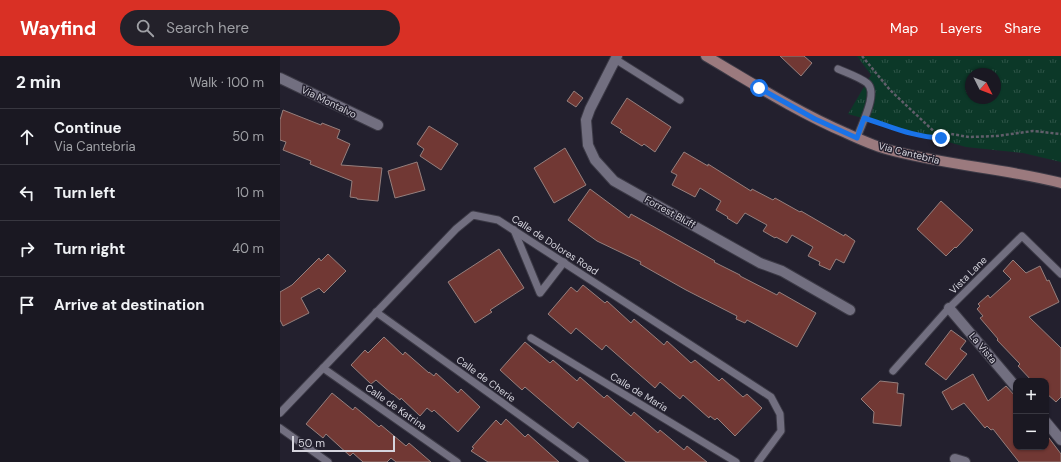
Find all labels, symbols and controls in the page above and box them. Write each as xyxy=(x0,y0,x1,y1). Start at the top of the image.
search box xyxy=(120,10,400,46)
text: Wayfind xyxy=(20,16,96,41)
icon: search xyxy=(134,17,156,39)
text: Search here xyxy=(166,18,249,38)
text: Map xyxy=(890,19,918,37)
text: Layers xyxy=(940,19,982,37)
text: Share xyxy=(1004,19,1041,37)
north arrow xyxy=(965,68,1001,104)
text: 2 min xyxy=(16,71,61,93)
text: Walk · 100 m xyxy=(189,74,264,91)
route start xyxy=(750,79,768,97)
street label: Via Montalvo xyxy=(299,83,359,121)
text: Continue xyxy=(54,118,122,138)
icon: ahead xyxy=(16,126,38,148)
text: 50 m xyxy=(232,128,264,145)
route end xyxy=(932,129,950,147)
text: Via Cantebria xyxy=(54,138,136,155)
street label: Via Cantebria xyxy=(877,139,941,167)
icon: left xyxy=(16,182,38,204)
text: Turn left xyxy=(54,183,115,203)
text: 10 m xyxy=(236,184,264,201)
street label: Forrest Bluff xyxy=(642,193,698,232)
street label: Calle de Dolores Road xyxy=(509,212,601,278)
icon: right xyxy=(16,238,38,260)
text: Turn right xyxy=(54,239,125,259)
text: 40 m xyxy=(232,240,264,257)
street label: Vista Lane xyxy=(946,253,990,297)
icon: arrive xyxy=(16,294,38,316)
text: Arrive at destination xyxy=(54,295,205,315)
street label: La Vista xyxy=(966,330,1000,366)
street label: Calle de Cherie xyxy=(454,353,519,405)
street label: Calle de Maria xyxy=(608,370,670,414)
map controls xyxy=(1013,378,1049,450)
button: + xyxy=(1013,378,1049,414)
street label: Calle de Katrina xyxy=(363,381,429,433)
button: − xyxy=(1013,414,1049,450)
scale bar xyxy=(292,434,395,453)
text: 50 m xyxy=(298,436,325,450)

